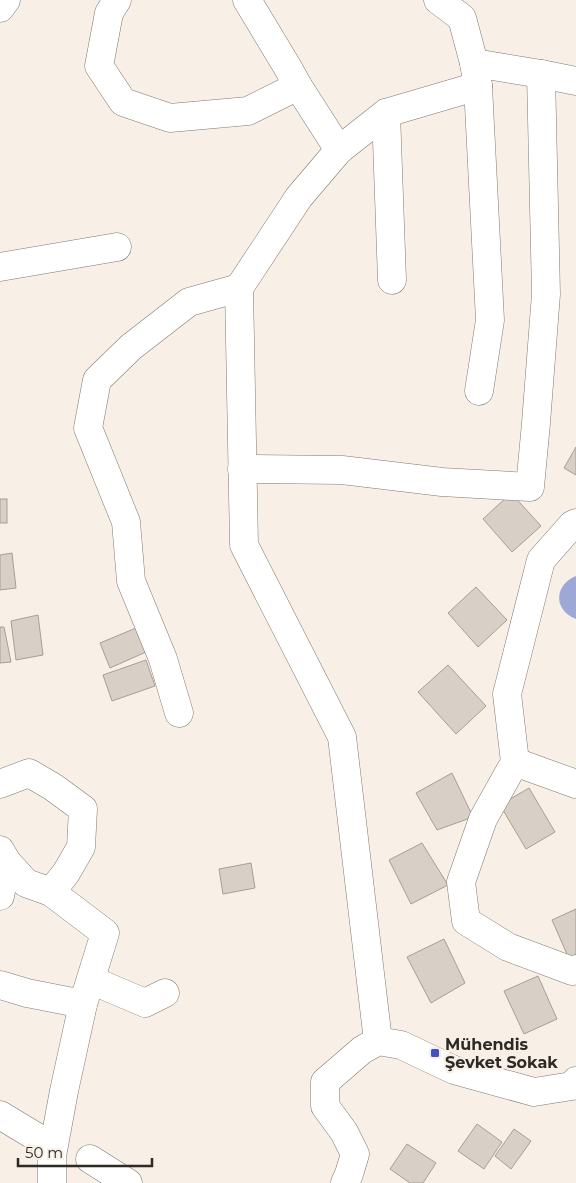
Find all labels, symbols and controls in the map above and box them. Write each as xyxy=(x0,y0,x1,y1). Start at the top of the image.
place label: Mühendis Şevket Sokak xyxy=(445,1035,558,1072)
marker: Mühendis Şevket Sokak xyxy=(429,1047,441,1059)
scale bar xyxy=(18,1136,151,1168)
text: 50 m xyxy=(25,1143,63,1162)

